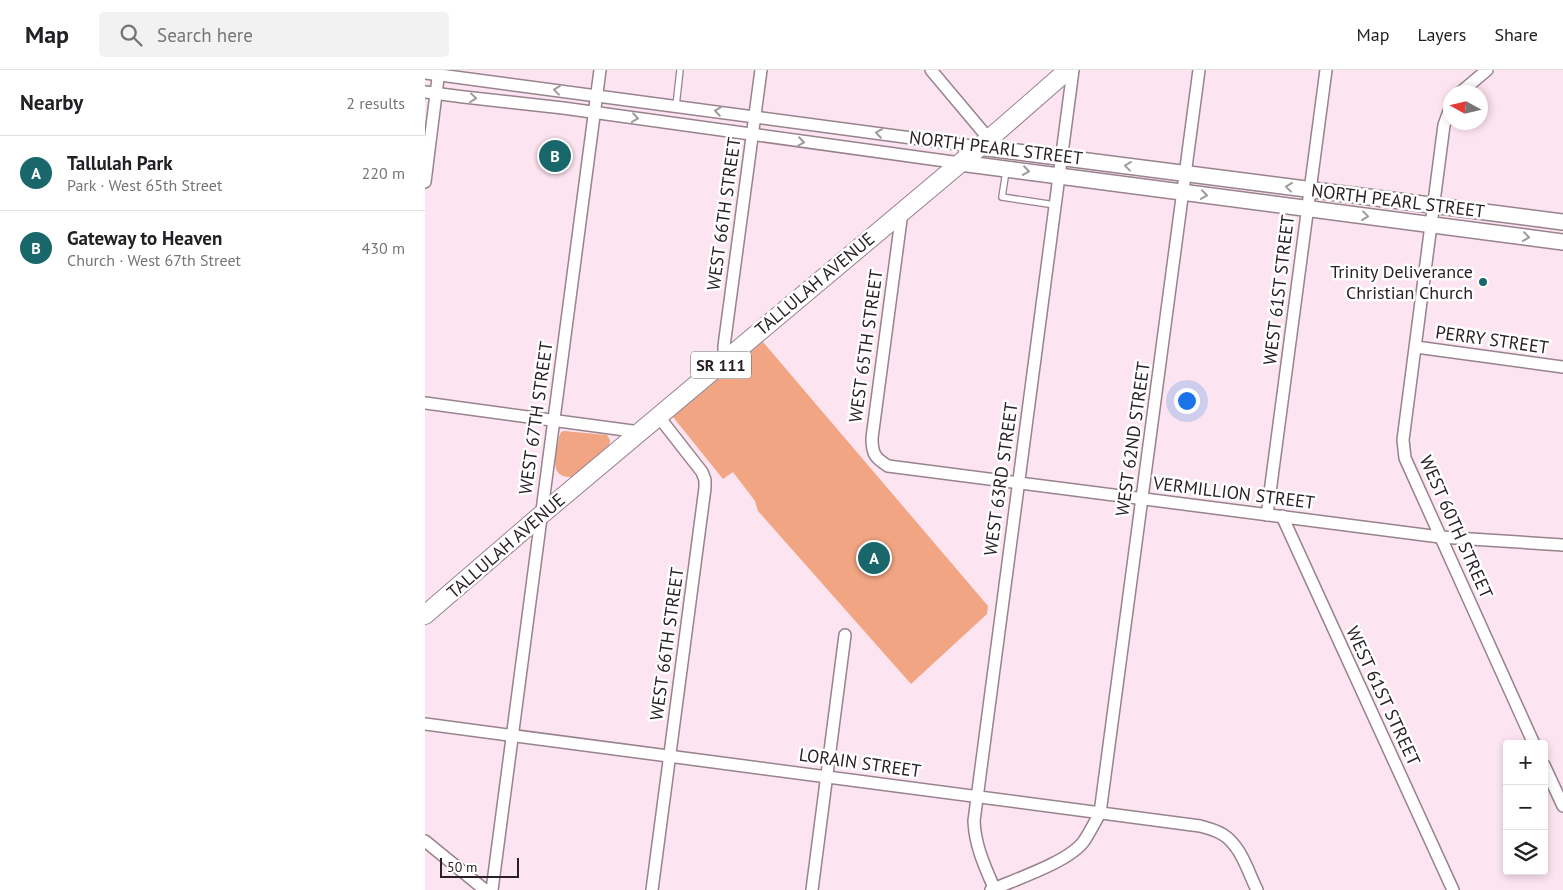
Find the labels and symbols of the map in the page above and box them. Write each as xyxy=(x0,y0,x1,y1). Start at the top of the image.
one-way arrow xyxy=(553,85,561,96)
north arrow xyxy=(1443,85,1488,130)
one-way arrow xyxy=(470,93,478,104)
one-way arrow xyxy=(714,107,722,117)
one-way arrow xyxy=(630,113,639,123)
street label: NORTH PEARL STREET xyxy=(908,125,1084,170)
one-way arrow xyxy=(875,129,883,139)
street label: WEST 66TH STREET xyxy=(701,136,746,292)
one-way arrow xyxy=(796,136,805,146)
pin: B xyxy=(539,137,571,175)
one-way arrow xyxy=(1124,161,1132,172)
one-way arrow xyxy=(1022,165,1030,176)
street label: NORTH PEARL STREET xyxy=(1310,178,1486,223)
one-way arrow xyxy=(1285,182,1293,193)
one-way arrow xyxy=(1201,189,1209,200)
one-way arrow xyxy=(1362,210,1370,221)
street label: WEST 61ST STREET xyxy=(1258,214,1299,366)
street label: TALLULAH AVENUE xyxy=(750,227,879,340)
one-way arrow xyxy=(1523,231,1531,242)
place label: Trinity Deliverance Christian Church xyxy=(1330,260,1473,304)
street label: WEST 65TH STREET xyxy=(843,268,888,424)
marker: Trinity Deliverance Christian Church xyxy=(1477,276,1489,288)
street label: PERRY STREET xyxy=(1434,320,1550,359)
street label: WEST 67TH STREET xyxy=(513,340,558,496)
road number: SR 111 xyxy=(691,352,751,378)
street label: WEST 62ND STREET xyxy=(1110,360,1155,518)
your location xyxy=(1174,388,1200,414)
street label: WEST 63RD STREET xyxy=(978,401,1023,557)
street label: WEST 60TH STREET xyxy=(1415,452,1498,602)
street label: VERMILLION STREET xyxy=(1151,471,1316,514)
street label: TALLULAH AVENUE xyxy=(442,488,569,603)
pin: A xyxy=(858,539,890,577)
street label: WEST 66TH STREET xyxy=(644,566,689,722)
street label: WEST 61ST STREET xyxy=(1341,623,1426,769)
street label: LORAIN STREET xyxy=(798,743,923,782)
scale bar xyxy=(440,855,519,878)

